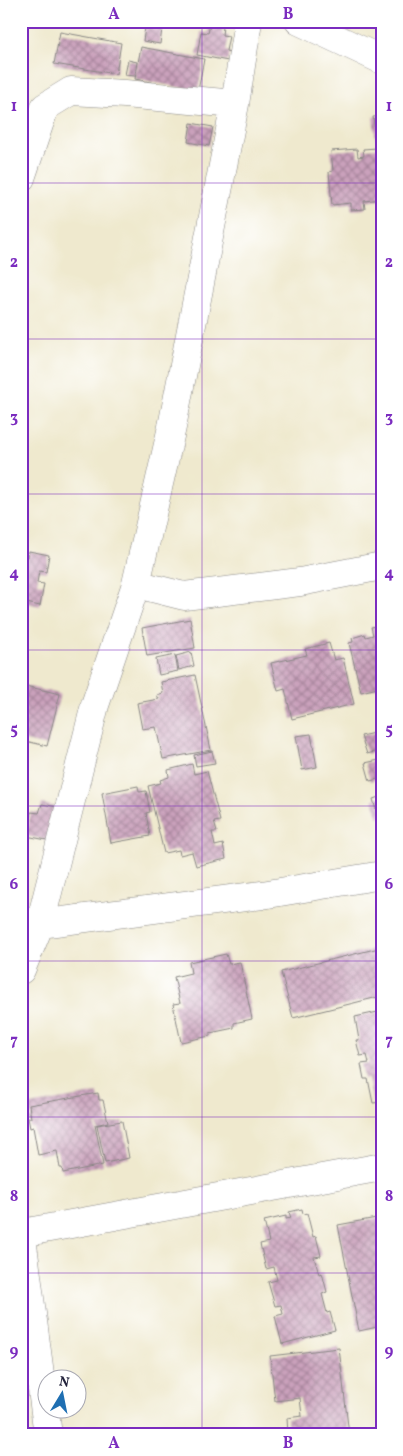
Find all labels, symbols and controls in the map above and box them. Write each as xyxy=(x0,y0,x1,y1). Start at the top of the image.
text: A xyxy=(108,4,120,26)
text: B xyxy=(283,4,294,26)
text: 1 xyxy=(11,96,17,118)
text: 1 xyxy=(386,96,392,118)
text: 2 xyxy=(10,252,18,274)
text: 2 xyxy=(385,252,393,274)
text: 3 xyxy=(10,407,18,429)
text: 3 xyxy=(385,407,393,429)
text: 4 xyxy=(9,563,19,585)
text: 4 xyxy=(384,563,394,585)
text: 5 xyxy=(10,719,18,741)
text: 5 xyxy=(385,719,393,741)
text: 6 xyxy=(10,874,19,896)
text: 6 xyxy=(385,874,394,896)
text: 7 xyxy=(10,1030,18,1052)
text: 7 xyxy=(385,1030,393,1052)
text: 8 xyxy=(10,1186,18,1208)
text: 8 xyxy=(385,1186,393,1208)
text: 9 xyxy=(10,1341,19,1363)
text: 9 xyxy=(385,1341,394,1363)
north arrow xyxy=(38,1368,88,1418)
text: N xyxy=(57,1372,71,1393)
text: A xyxy=(108,1433,120,1455)
text: B xyxy=(283,1433,294,1455)

